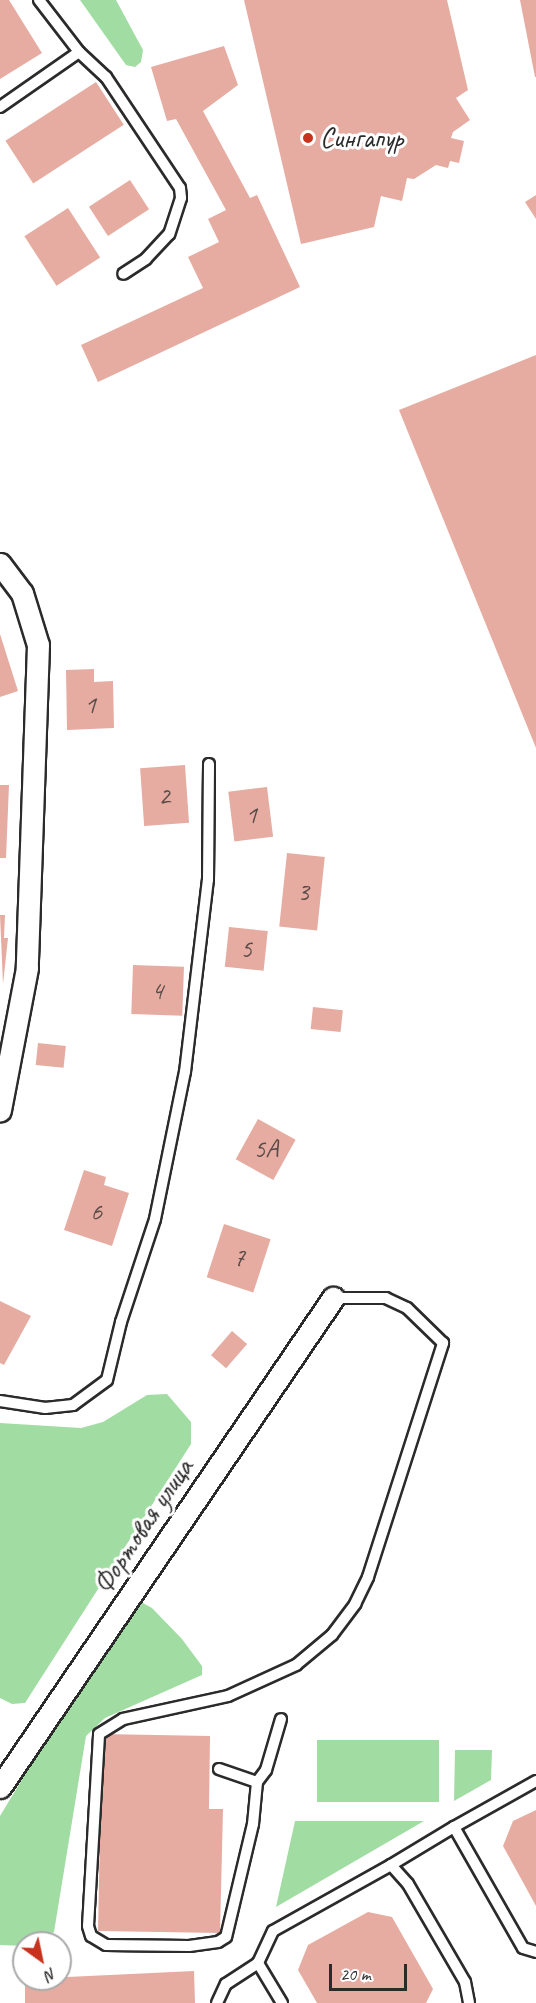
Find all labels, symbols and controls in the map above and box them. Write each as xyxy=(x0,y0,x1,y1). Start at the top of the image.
place label: Сингапур xyxy=(320,121,403,155)
marker: Сингапур xyxy=(301,131,315,145)
house number: 1 xyxy=(84,689,96,721)
house number: 2 xyxy=(158,780,170,812)
house number: 1 xyxy=(245,799,257,831)
house number: 3 xyxy=(297,876,309,908)
house number: 5 xyxy=(240,933,252,965)
house number: 4 xyxy=(151,975,163,1007)
house number: 5А xyxy=(254,1133,278,1165)
house number: 6 xyxy=(90,1196,102,1228)
house number: 7 xyxy=(233,1242,245,1274)
street label: Фортовая улица xyxy=(85,1452,201,1600)
north arrow xyxy=(12,1931,72,1991)
scale bar xyxy=(332,1952,410,1990)
text: N xyxy=(41,1963,60,1986)
text: 20 m xyxy=(340,1963,371,1985)

